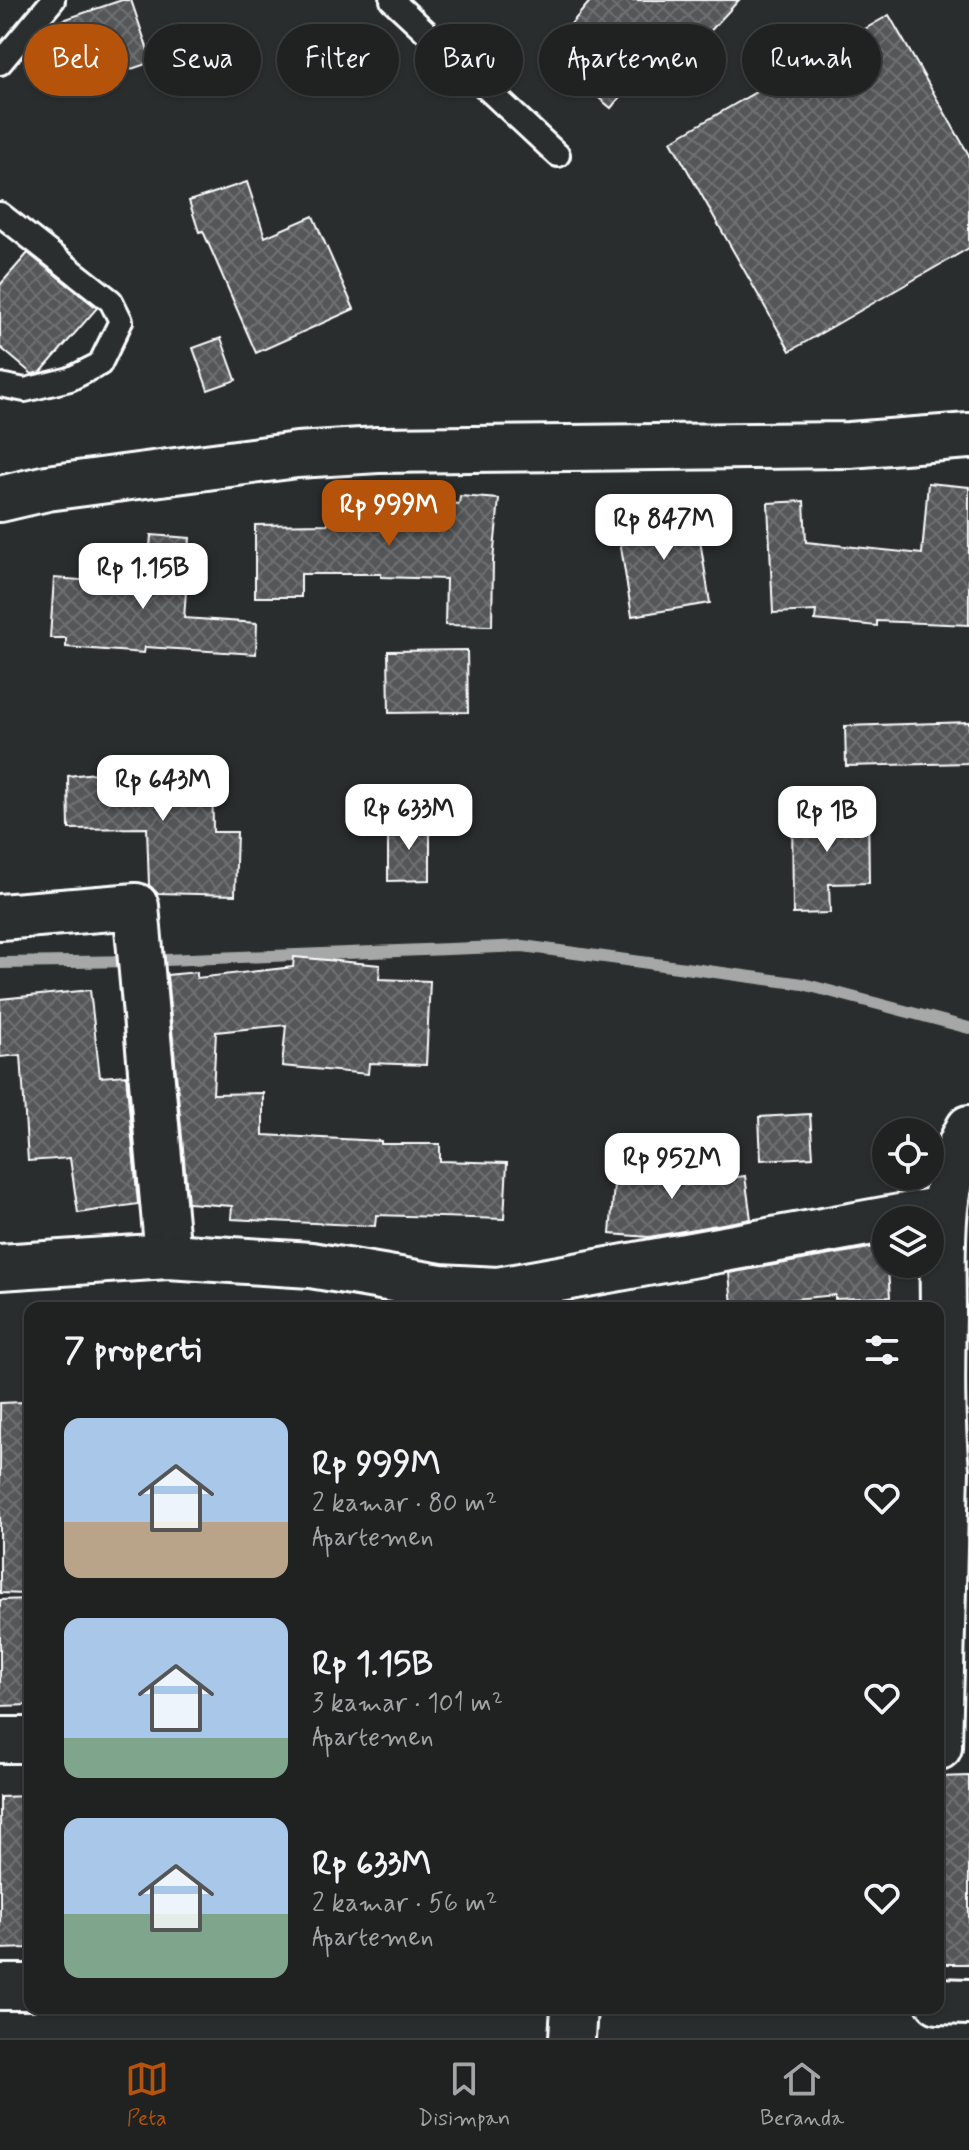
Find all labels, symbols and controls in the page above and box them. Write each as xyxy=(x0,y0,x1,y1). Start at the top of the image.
chip: Beli xyxy=(24,24,128,96)
chip: Sewa xyxy=(144,24,261,96)
chip: Filter xyxy=(277,24,399,96)
chip: Baru xyxy=(415,24,523,96)
chip: Apartemen xyxy=(539,24,726,96)
chip: Rumah xyxy=(742,24,881,96)
pin: Rp 999M xyxy=(315,480,463,548)
text: Rp 999M xyxy=(340,489,438,523)
pin: Rp 847M xyxy=(590,494,738,562)
text: Rp 847M xyxy=(613,503,715,537)
pin: Rp 1.15B xyxy=(60,543,226,611)
text: Rp 1.15B xyxy=(97,552,189,586)
pin: Rp 643M xyxy=(89,755,237,823)
text: Rp 643M xyxy=(115,764,211,798)
pin: Rp 633M xyxy=(335,784,483,852)
pin: Rp 1B xyxy=(771,786,883,854)
text: Rp 633M xyxy=(363,793,455,827)
text: Rp 1B xyxy=(796,795,858,829)
map controls xyxy=(872,1118,944,1278)
button: locate xyxy=(872,1118,944,1190)
pin: Rp 952M xyxy=(598,1133,746,1201)
text: Rp 952M xyxy=(623,1142,721,1176)
button: layers xyxy=(872,1206,944,1278)
text: 7 properti xyxy=(64,1328,201,1373)
icon: filters xyxy=(860,1328,904,1372)
text: Rp 999M xyxy=(312,1442,441,1487)
icon: home xyxy=(128,1450,224,1546)
icon: heart xyxy=(860,1476,904,1520)
text: 2 kamar · 80 m² xyxy=(312,1487,497,1521)
text: Apartemen xyxy=(312,1521,434,1555)
text: Rp 1.15B xyxy=(312,1642,433,1687)
icon: home xyxy=(128,1650,224,1746)
icon: heart xyxy=(860,1676,904,1720)
text: 3 kamar · 101 m² xyxy=(312,1687,503,1721)
text: Apartemen xyxy=(312,1721,434,1755)
text: Rp 633M xyxy=(312,1842,431,1887)
icon: home xyxy=(128,1850,224,1946)
icon: heart xyxy=(860,1876,904,1920)
text: 2 kamar · 56 m² xyxy=(312,1887,497,1921)
text: Apartemen xyxy=(312,1921,434,1955)
tab: Peta xyxy=(125,2057,169,2133)
tab: Disimpan xyxy=(418,2057,511,2133)
tab: Beranda xyxy=(760,2057,844,2133)

